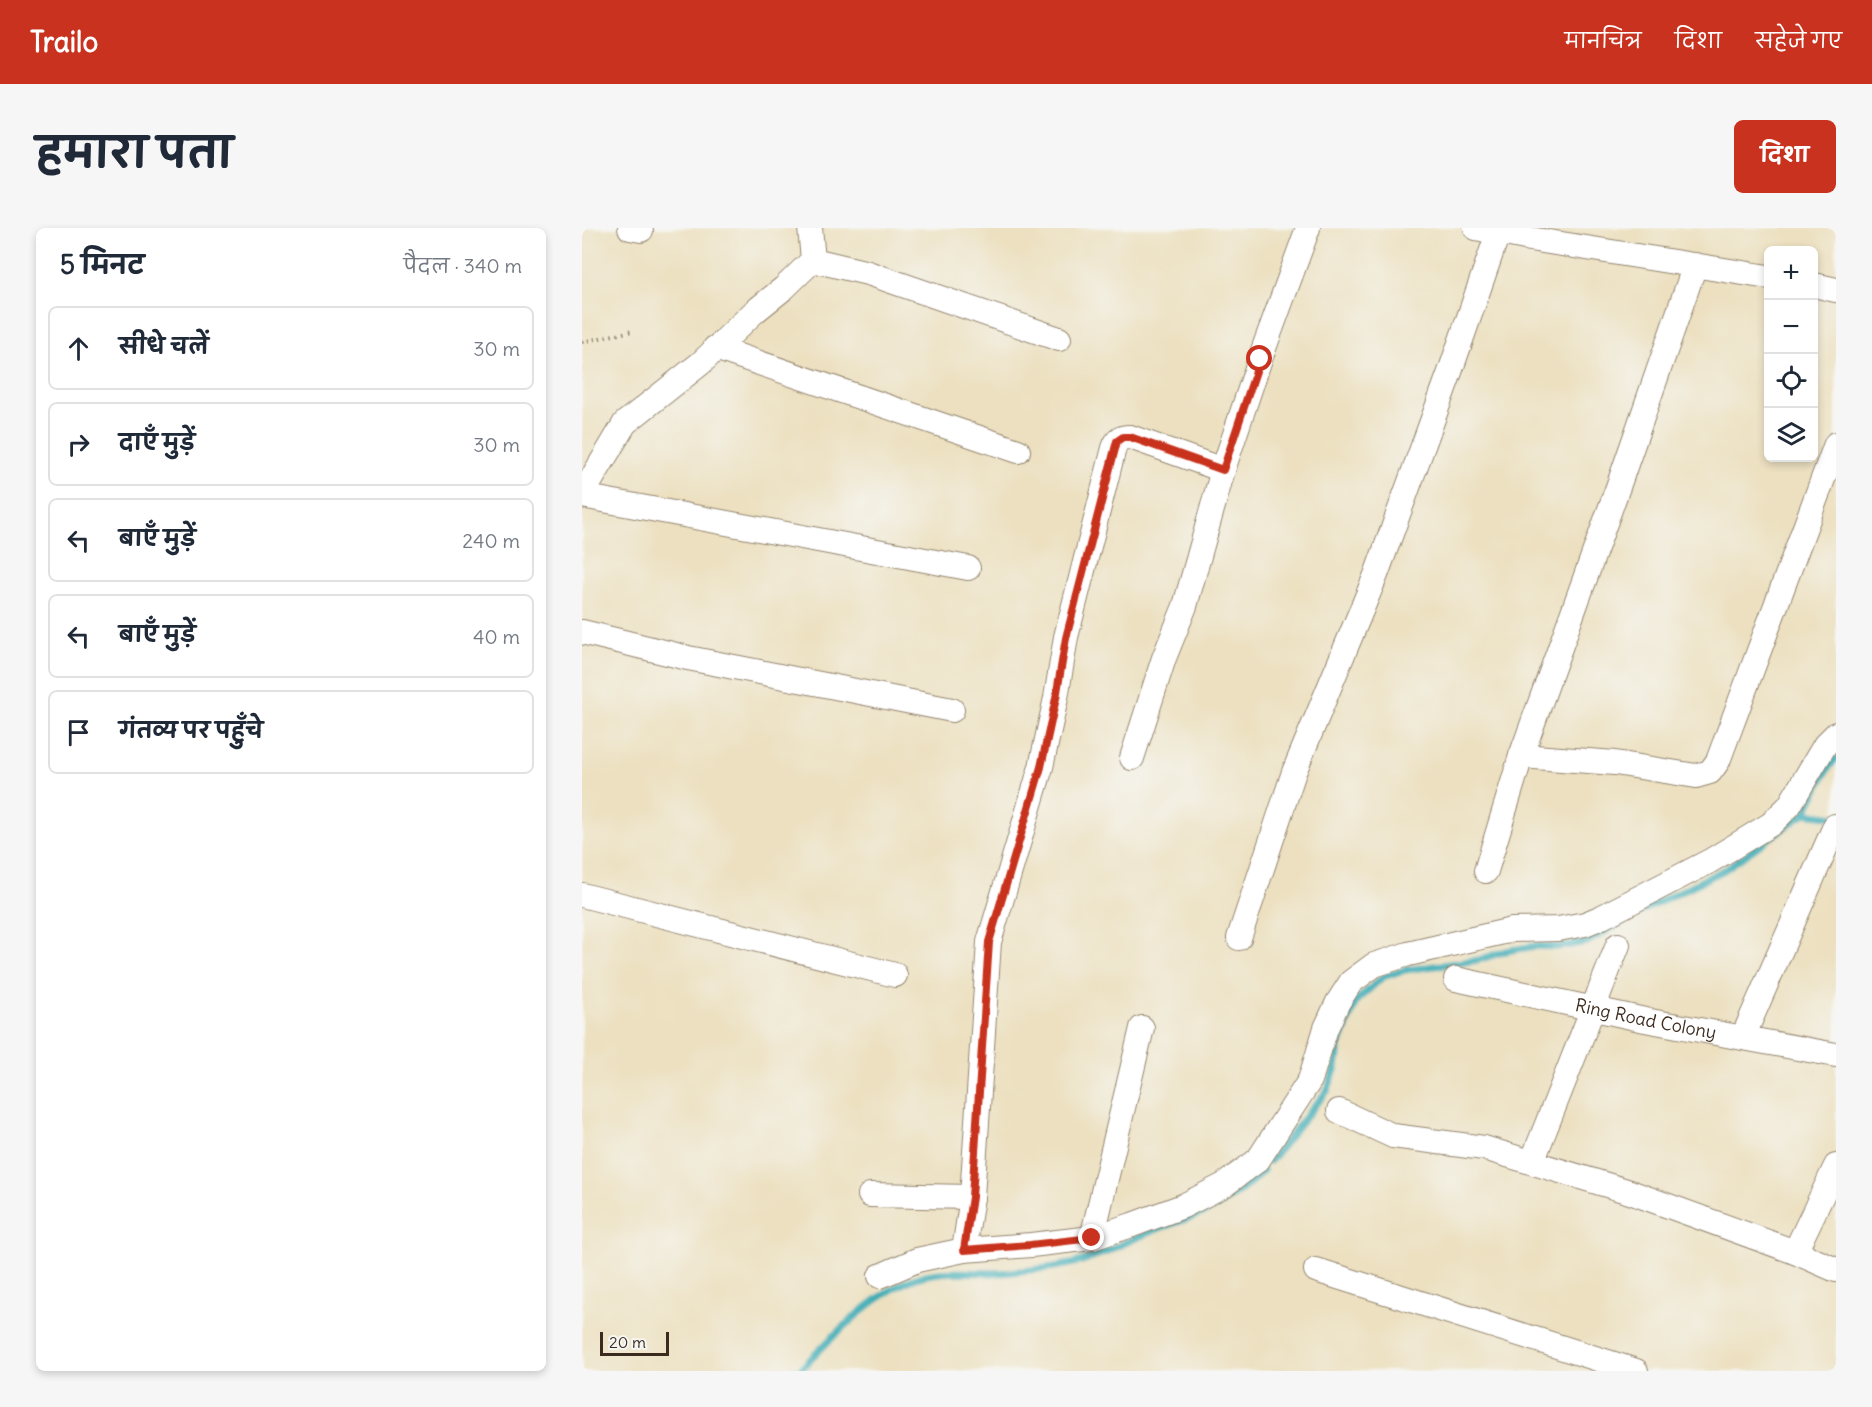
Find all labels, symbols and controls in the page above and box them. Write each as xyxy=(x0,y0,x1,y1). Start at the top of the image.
text: Trailo xyxy=(30,24,98,60)
text: मानचित्र xyxy=(1564,27,1642,54)
text: दिशा xyxy=(1675,27,1722,54)
text: सहेजे गए xyxy=(1755,27,1842,54)
button: दिशा xyxy=(1734,120,1836,193)
text: हमारा पता xyxy=(36,126,233,178)
map controls xyxy=(1764,246,1818,462)
button: + xyxy=(1764,246,1818,300)
text: 5 मिनट xyxy=(60,248,144,281)
text: पैदल · 340 m xyxy=(403,253,522,278)
button: − xyxy=(1764,300,1818,354)
icon: ahead xyxy=(62,332,95,365)
text: सीधे चलें xyxy=(119,332,209,360)
text: 30 m xyxy=(473,336,520,361)
route start xyxy=(1246,345,1272,371)
button: locate xyxy=(1764,354,1818,408)
button: layers xyxy=(1764,408,1818,462)
icon: right xyxy=(62,428,95,461)
text: दाएँ मुड़ें xyxy=(119,428,195,456)
text: 30 m xyxy=(473,432,520,457)
icon: left xyxy=(62,524,95,557)
text: बाएँ मुड़ें xyxy=(119,524,196,552)
text: 240 m xyxy=(462,528,520,553)
icon: left xyxy=(62,620,95,653)
text: बाएँ मुड़ें xyxy=(119,620,196,648)
text: 40 m xyxy=(473,624,520,649)
icon: arrive xyxy=(62,716,95,749)
text: गंतव्य पर पहुँचे xyxy=(119,716,263,744)
street label: Ring Road Colony xyxy=(1573,993,1718,1044)
route end xyxy=(1078,1224,1104,1250)
scale bar xyxy=(600,1329,669,1356)
text: 20 m xyxy=(609,1332,646,1352)

